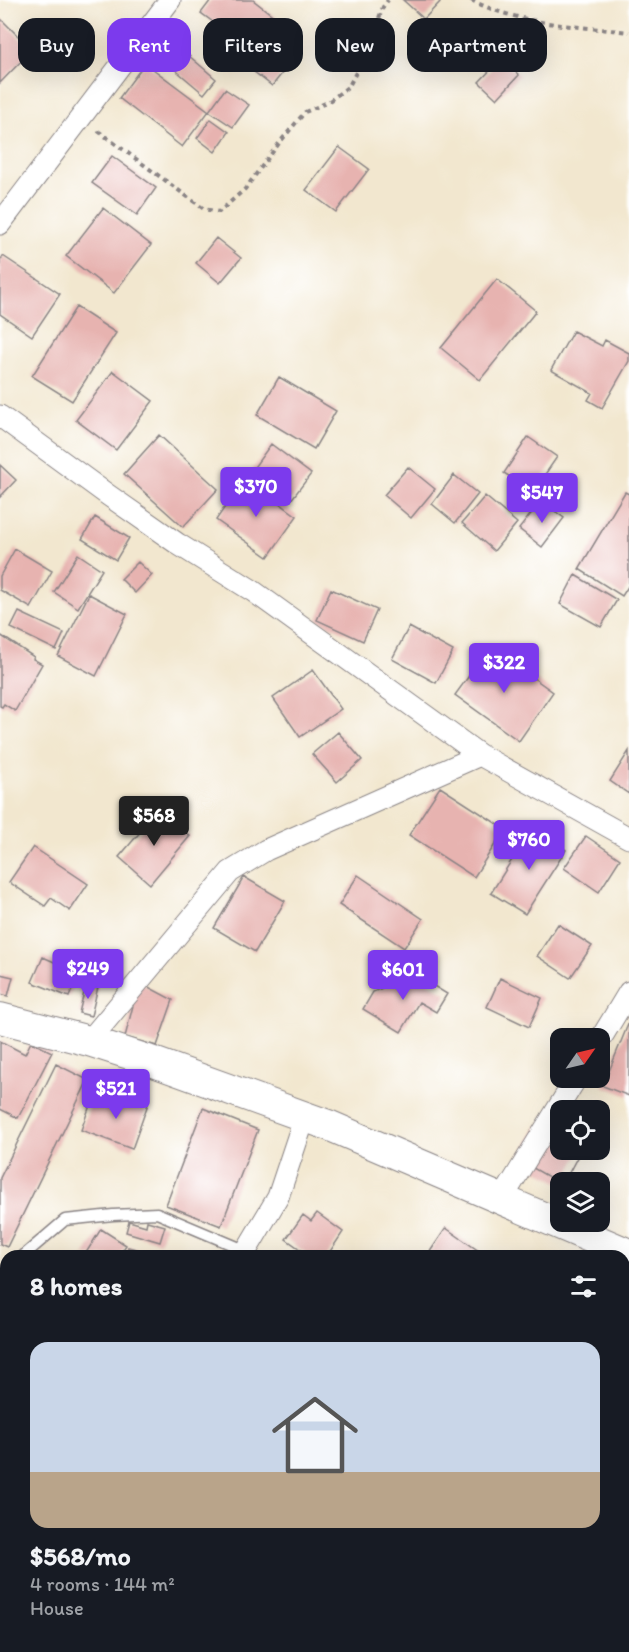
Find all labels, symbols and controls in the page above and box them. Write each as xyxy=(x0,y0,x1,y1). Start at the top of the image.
chip: Buy xyxy=(18,18,95,72)
chip: Rent xyxy=(107,18,191,72)
chip: Filters xyxy=(203,18,303,72)
chip: New xyxy=(315,18,395,72)
chip: Apartment xyxy=(407,18,547,72)
pin: $370 xyxy=(220,467,292,518)
pin: $547 xyxy=(506,473,578,524)
text: $370 xyxy=(234,474,278,498)
text: $547 xyxy=(521,480,563,504)
pin: $322 xyxy=(468,643,540,694)
text: $322 xyxy=(483,650,525,674)
pin: $568 xyxy=(118,796,190,847)
text: $568 xyxy=(133,803,175,827)
pin: $760 xyxy=(493,820,565,871)
text: $760 xyxy=(508,827,550,851)
pin: $249 xyxy=(52,949,124,1000)
pin: $601 xyxy=(367,950,439,1001)
text: $249 xyxy=(66,956,110,980)
text: $601 xyxy=(382,957,424,981)
north arrow xyxy=(550,1028,610,1088)
map controls xyxy=(550,1028,610,1232)
pin: $521 xyxy=(80,1069,152,1120)
text: $521 xyxy=(96,1076,136,1100)
button: locate xyxy=(550,1100,610,1160)
button: layers xyxy=(550,1172,610,1232)
text: 8 homes xyxy=(30,1270,122,1302)
icon: filters xyxy=(567,1270,600,1303)
icon: home xyxy=(261,1381,369,1489)
text: $568/mo xyxy=(30,1540,131,1572)
text: 4 rooms · 144 m² xyxy=(30,1572,175,1596)
text: House xyxy=(30,1596,84,1620)

